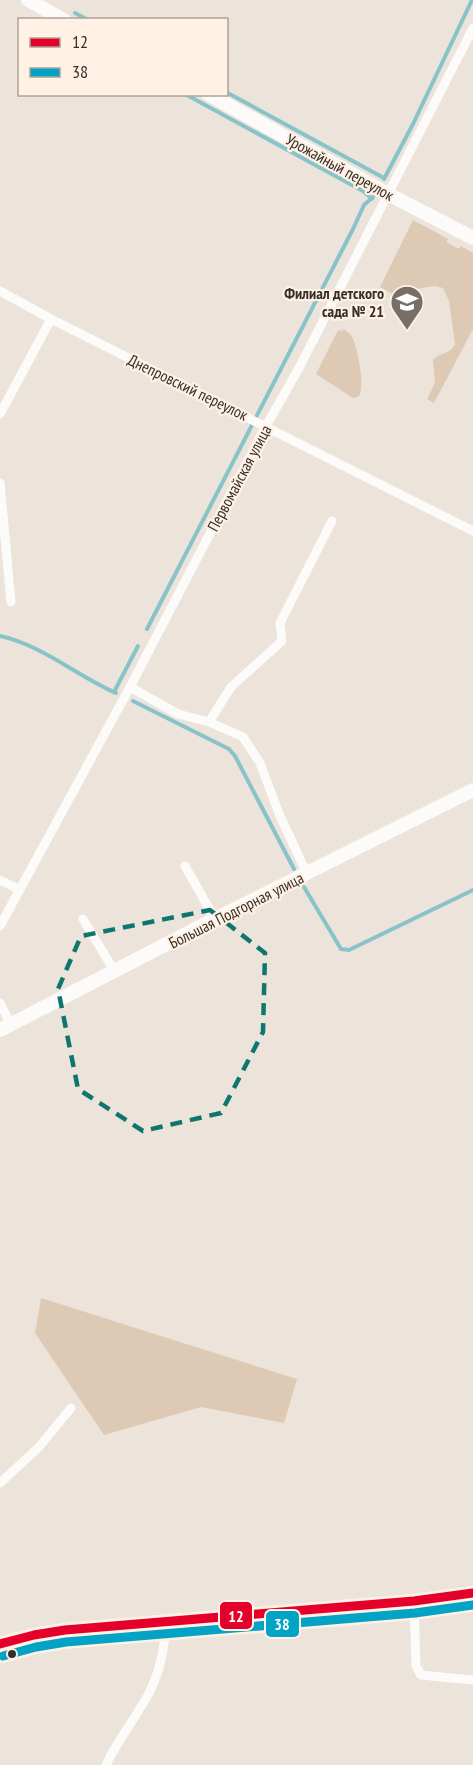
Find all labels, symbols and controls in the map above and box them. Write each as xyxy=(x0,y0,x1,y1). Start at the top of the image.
legend xyxy=(18,18,228,96)
text: 12 xyxy=(72,30,88,53)
text: 38 xyxy=(72,60,88,83)
street label: Урожайный переулок xyxy=(282,129,398,205)
place label: Филиал детского сада № 21 xyxy=(284,283,384,321)
school or university icon: Филиал детского сада № 21 xyxy=(389,284,425,331)
street label: Днепровский переулок xyxy=(125,349,252,425)
street label: Первомайская улица xyxy=(203,421,275,535)
street label: Большая Подгорная улица xyxy=(165,867,307,953)
line badge: 12 xyxy=(219,1601,253,1630)
text: 12 xyxy=(228,1606,244,1626)
line badge: 38 xyxy=(265,1610,300,1638)
text: 38 xyxy=(274,1614,290,1634)
unlabelled marker xyxy=(6,1648,18,1660)

